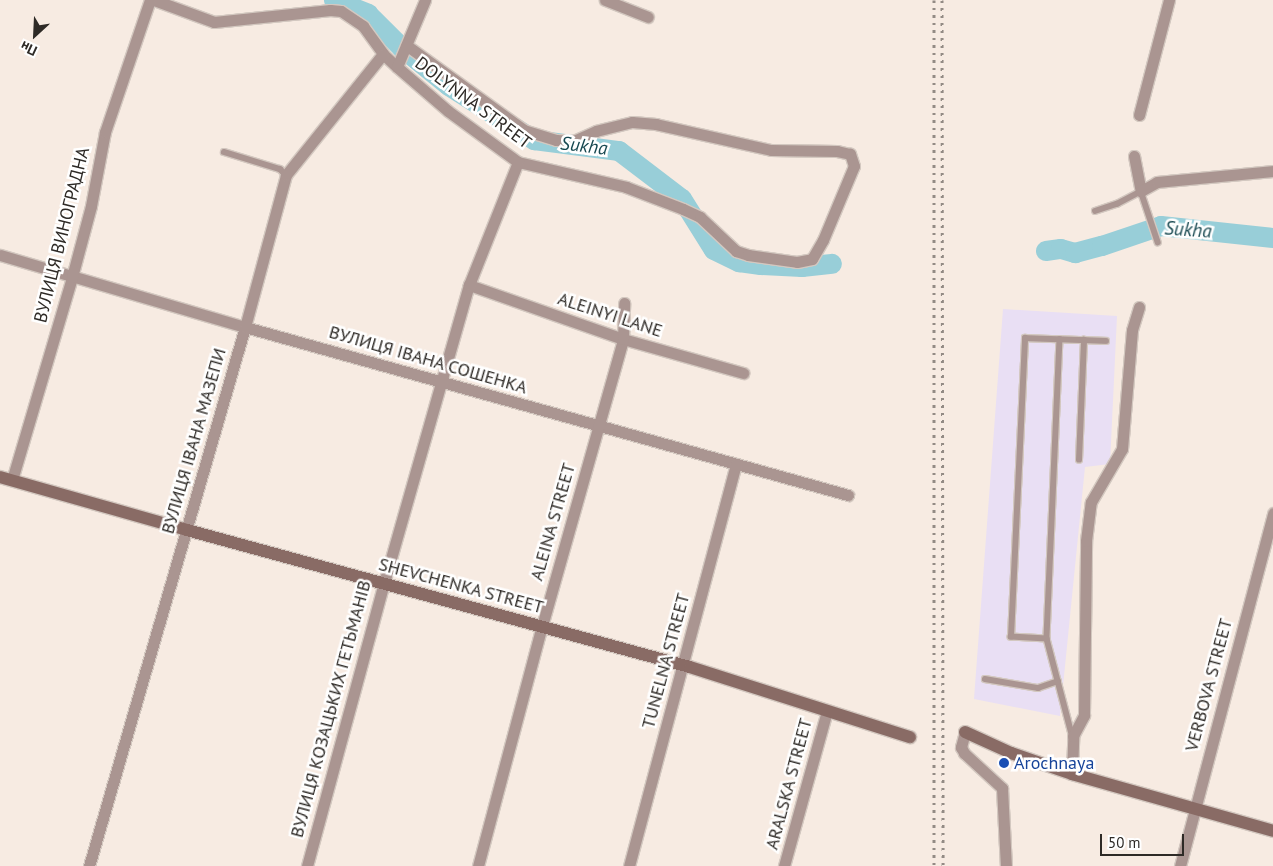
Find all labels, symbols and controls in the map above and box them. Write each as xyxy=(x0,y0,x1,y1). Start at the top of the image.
north arrow xyxy=(10,10,60,60)
text: Пн xyxy=(17,37,40,60)
street label: DOLYNNA STREET xyxy=(410,52,536,154)
water label: Sukha xyxy=(559,132,609,160)
street label: ВУЛИЦЯ ВИНОГРАДНА xyxy=(30,145,94,325)
water label: Sukha xyxy=(1164,217,1212,243)
street label: ALEINYI LANE xyxy=(555,288,665,342)
street label: ВУЛИЦЯ ІВАНА СОШЕНКА xyxy=(326,321,530,399)
street label: ВУЛИЦЯ ІВАНА МАЗЕПИ xyxy=(157,345,231,537)
street label: ALEINA STREET xyxy=(526,461,580,583)
street label: SHEVCHENKA STREET xyxy=(376,554,546,618)
street label: ВУЛИЦЯ КОЗАЦЬКИХ ГЕТЬМАНІВ xyxy=(286,578,376,840)
street label: TUNELNA STREET xyxy=(637,591,695,731)
street label: VERBOVA STREET xyxy=(1181,616,1237,754)
street label: ARALSKA STREET xyxy=(761,716,817,852)
place label: Arochnaya xyxy=(1014,752,1094,774)
marker: Arochnaya xyxy=(998,757,1010,769)
scale bar xyxy=(1103,824,1187,856)
text: 50 m xyxy=(1108,833,1141,852)

